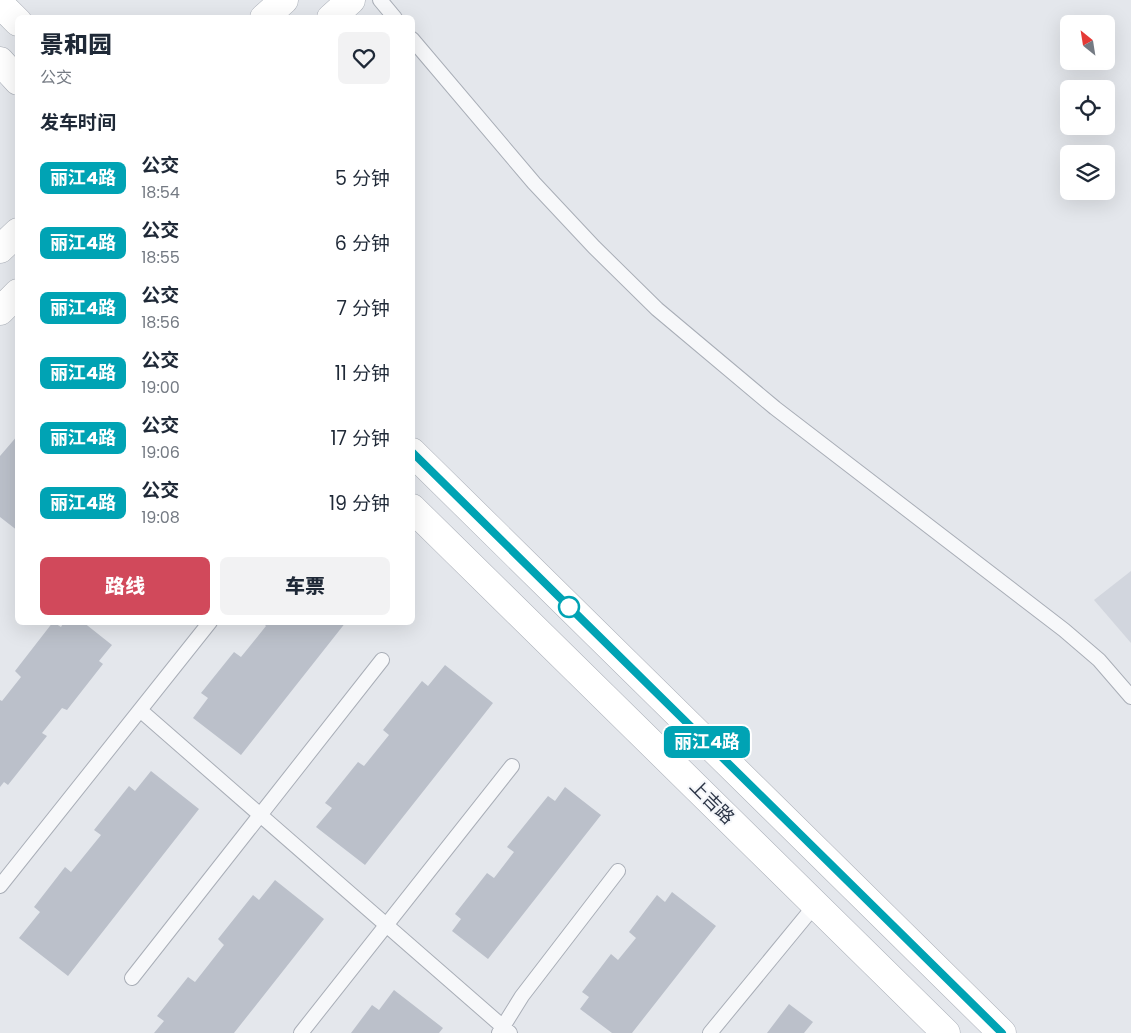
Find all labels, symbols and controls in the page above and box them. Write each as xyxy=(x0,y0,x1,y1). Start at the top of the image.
north arrow xyxy=(1060,15,1115,70)
map controls xyxy=(1060,15,1115,200)
text: 景和园 xyxy=(40,28,112,61)
button: heart xyxy=(338,32,390,84)
text: 公交 xyxy=(40,66,72,89)
button: locate xyxy=(1060,80,1115,135)
text: 发车时间 xyxy=(40,109,116,136)
button: layers xyxy=(1060,145,1115,200)
text: 公交 xyxy=(141,152,179,179)
text: 丽江4路 xyxy=(50,165,116,190)
text: 5 分钟 xyxy=(335,165,390,192)
text: 18:54 xyxy=(141,181,180,204)
text: 公交 xyxy=(141,217,179,244)
text: 丽江4路 xyxy=(50,230,116,255)
text: 6 分钟 xyxy=(335,230,390,257)
text: 18:55 xyxy=(141,246,180,269)
text: 公交 xyxy=(141,282,179,309)
text: 丽江4路 xyxy=(50,295,116,320)
text: 7 分钟 xyxy=(337,295,390,322)
text: 18:56 xyxy=(141,311,180,334)
text: 公交 xyxy=(141,347,179,374)
text: 丽江4路 xyxy=(50,360,116,385)
text: 11 分钟 xyxy=(335,360,390,387)
text: 19:00 xyxy=(141,376,180,399)
text: 公交 xyxy=(141,412,179,439)
text: 丽江4路 xyxy=(50,425,116,450)
text: 17 分钟 xyxy=(330,425,390,452)
text: 19:06 xyxy=(141,441,180,464)
text: 公交 xyxy=(141,477,179,504)
text: 丽江4路 xyxy=(50,490,116,515)
text: 19 分钟 xyxy=(329,490,390,517)
text: 19:08 xyxy=(141,506,180,529)
button: 路线 xyxy=(40,557,210,615)
button: 车票 xyxy=(220,557,390,615)
unlabelled marker xyxy=(558,596,580,618)
line badge: 丽江4路 xyxy=(672,726,742,758)
text: 丽江4路 xyxy=(674,729,740,754)
street label: 上吉路 xyxy=(684,774,740,830)

